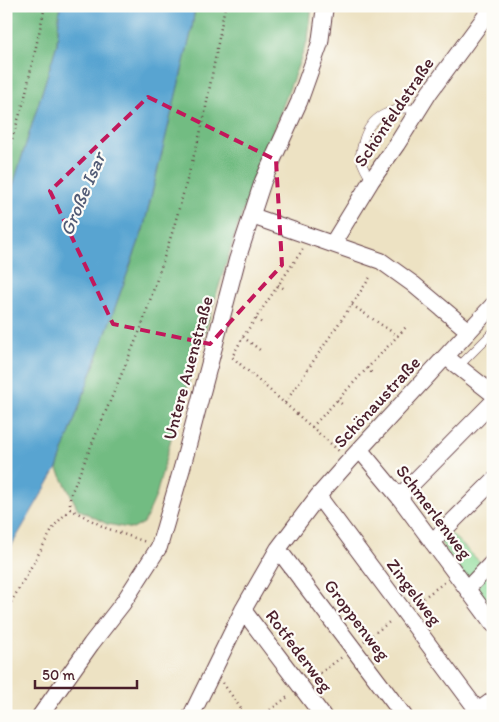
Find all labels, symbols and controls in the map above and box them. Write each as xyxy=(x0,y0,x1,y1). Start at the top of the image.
street label: Schönfeldstraße xyxy=(349,53,439,171)
water label: Große Isar xyxy=(55,147,111,239)
street label: Untere Auenstraße xyxy=(158,294,218,442)
street label: Schönaustraße xyxy=(329,352,425,452)
street label: Schmerlenweg xyxy=(391,460,477,564)
street label: Zingelweg xyxy=(382,554,447,630)
street label: Groppenweg xyxy=(319,575,395,666)
street label: Rotfederweg xyxy=(261,605,338,697)
scale bar xyxy=(35,657,138,689)
text: 50 m xyxy=(42,666,75,684)

